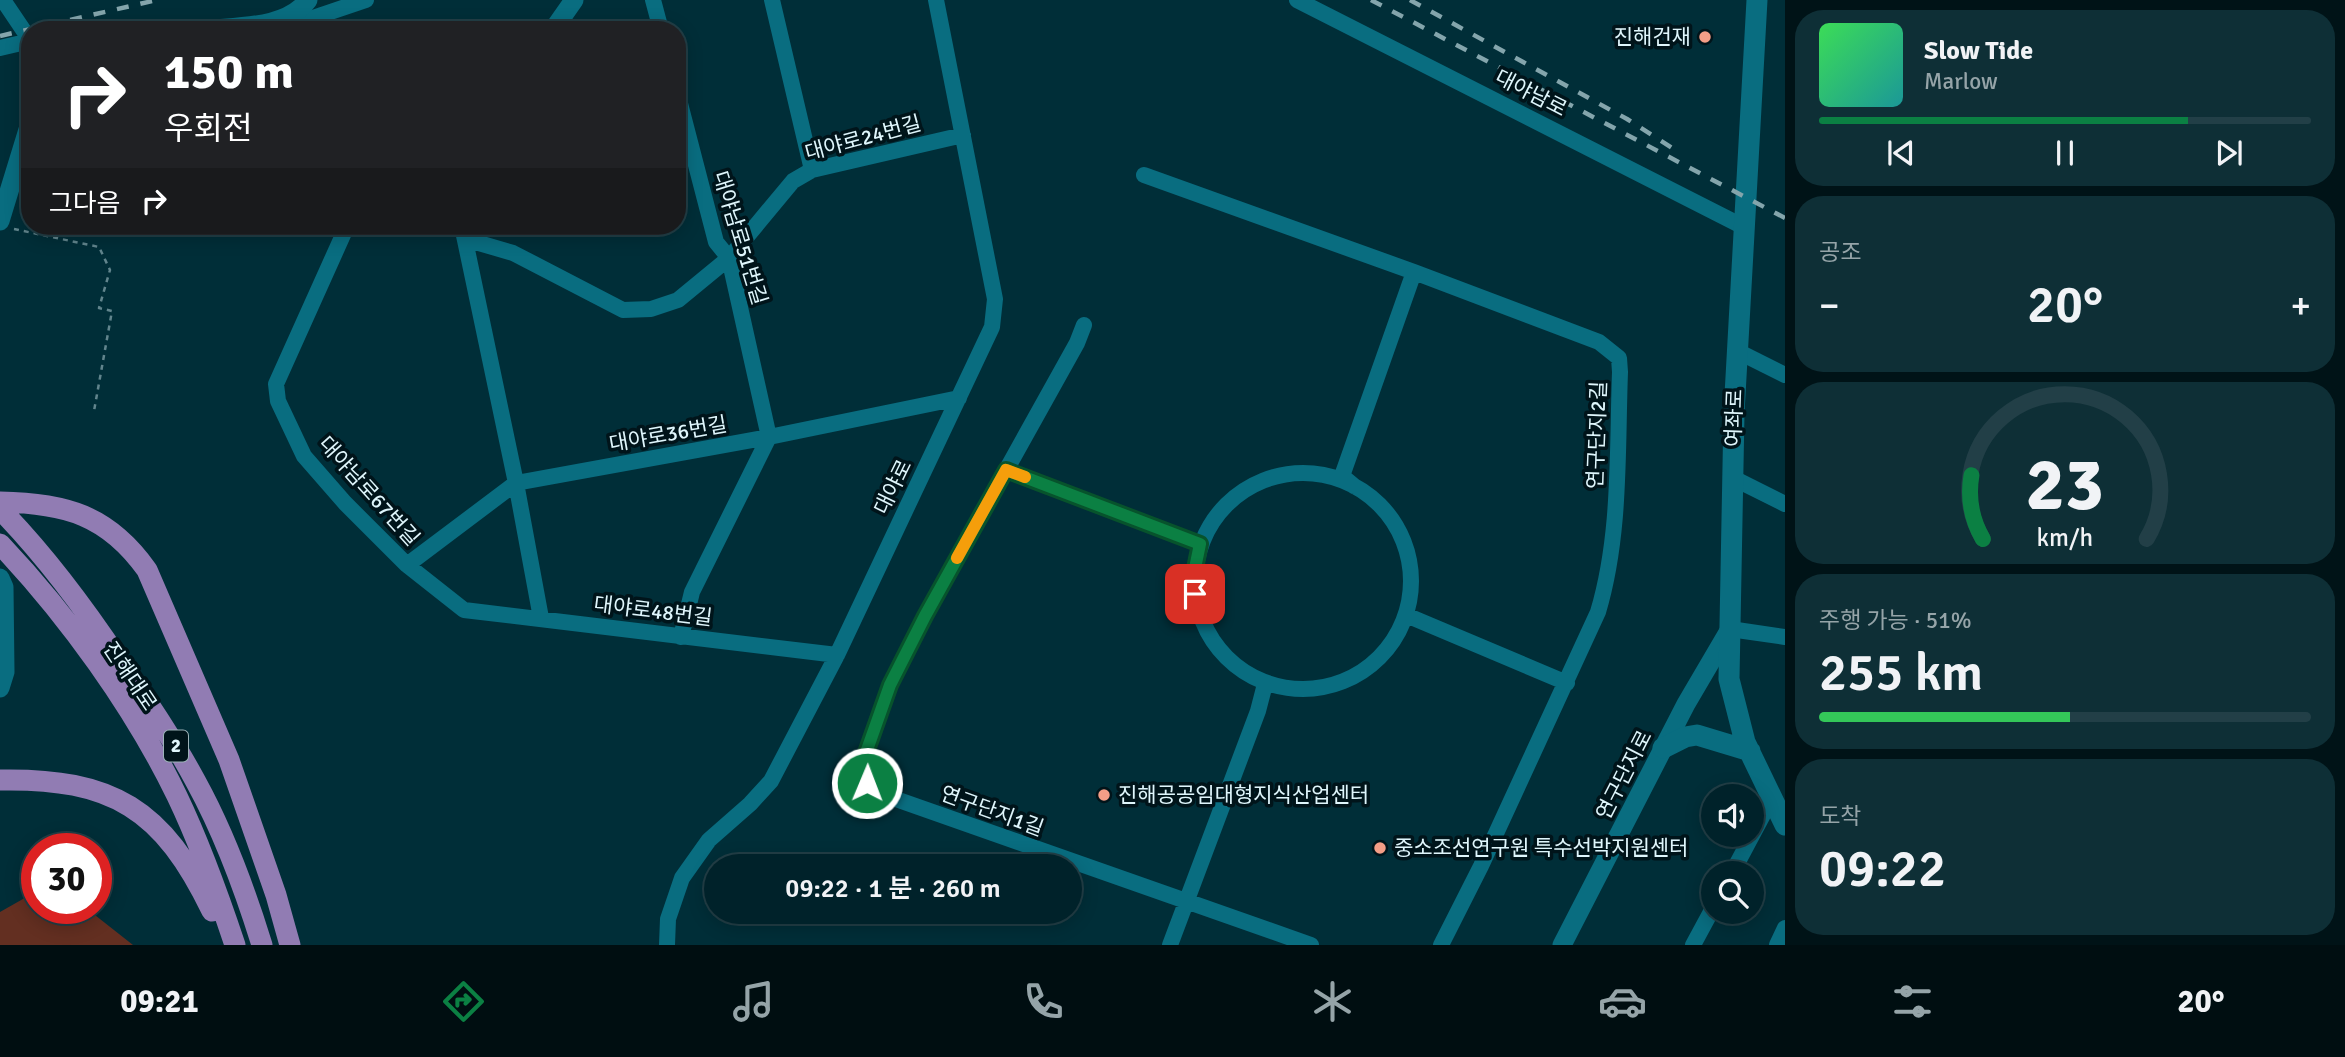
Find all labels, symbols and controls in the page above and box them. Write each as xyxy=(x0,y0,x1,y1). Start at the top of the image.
place label: 진해건재 xyxy=(1614,24,1691,50)
marker: 진해건재 xyxy=(1697,29,1713,45)
text: Slow Tide xyxy=(1924,35,2033,67)
text: 150 m xyxy=(164,42,294,102)
icon: right xyxy=(49,49,140,140)
street label: 대야남로 xyxy=(1491,64,1571,122)
text: Marlow xyxy=(1924,67,1998,96)
text: 우회전 xyxy=(164,109,252,148)
street label: 대야로24번길 xyxy=(802,110,924,166)
icon: previous xyxy=(1882,134,1920,172)
icon: pause xyxy=(2046,134,2084,172)
icon: next xyxy=(2210,134,2248,172)
street label: 대야남로51번길 xyxy=(707,168,773,308)
icon: right xyxy=(135,182,173,220)
text: 그다음 xyxy=(49,188,121,220)
text: 공조 xyxy=(1819,238,1861,267)
text: 20° xyxy=(2027,273,2103,337)
text: − xyxy=(1819,282,1840,329)
text: + xyxy=(2290,282,2311,329)
street label: 연구단지2길 xyxy=(1582,381,1612,489)
street label: 여좌로 xyxy=(1720,389,1748,447)
street label: 대야로36번길 xyxy=(607,411,729,457)
street label: 대야남로67번길 xyxy=(313,431,425,551)
text: 23 xyxy=(2026,441,2104,530)
street label: 대야로 xyxy=(869,455,917,519)
text: km/h xyxy=(2037,521,2093,552)
pin xyxy=(1165,564,1225,624)
icon: arrive xyxy=(1176,575,1214,613)
street label: 대야로48번길 xyxy=(592,591,714,631)
text: 주행 가능 · 51% xyxy=(1819,606,1972,635)
street label: 진해대로 xyxy=(98,637,162,715)
text: 255 km xyxy=(1819,641,1983,705)
street label: 연구단지로 xyxy=(1590,726,1658,824)
road number: 2 xyxy=(164,730,188,762)
position arrow xyxy=(830,746,904,820)
street label: 연구단지1길 xyxy=(937,780,1047,842)
place label: 진해공공임대형지식산업센터 xyxy=(1118,782,1369,808)
map controls xyxy=(1701,784,1764,924)
button: sound xyxy=(1701,784,1764,847)
marker: 진해공공임대형지식산업센터 xyxy=(1096,787,1112,803)
text: 도착 xyxy=(1819,802,1861,831)
speed limit sign: 30 xyxy=(21,833,112,924)
place label: 중소조선연구원 특수선박지원센터 xyxy=(1394,835,1688,861)
text: 09:22 xyxy=(1819,837,1946,901)
marker: 중소조선연구원 특수선박지원센터 xyxy=(1372,840,1388,856)
button: search xyxy=(1701,861,1764,924)
text: 09:22 · 1 분 · 260 m xyxy=(785,873,1001,905)
icon: directions xyxy=(439,977,488,1026)
icon: music xyxy=(729,977,778,1026)
icon: phone xyxy=(1019,977,1068,1026)
icon: climate xyxy=(1308,977,1357,1026)
icon: car xyxy=(1598,977,1647,1026)
icon: filters xyxy=(1888,977,1937,1026)
text: 09:21 xyxy=(120,982,199,1021)
text: 20° xyxy=(2177,982,2225,1021)

